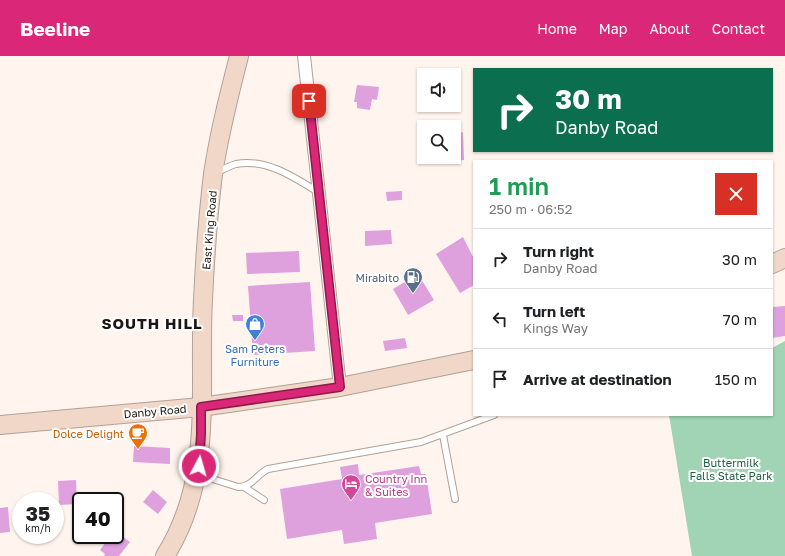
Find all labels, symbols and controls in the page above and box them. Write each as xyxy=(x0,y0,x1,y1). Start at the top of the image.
text: Beeline xyxy=(20,17,90,40)
text: Home xyxy=(537,20,577,37)
text: Map xyxy=(599,20,627,37)
text: About xyxy=(649,20,690,37)
text: Contact xyxy=(712,20,765,37)
map controls xyxy=(417,68,461,164)
button: sound xyxy=(417,68,461,112)
text: 30 m xyxy=(555,82,622,115)
pin xyxy=(292,84,326,118)
icon: right xyxy=(489,84,541,136)
icon: arrive xyxy=(298,90,320,112)
text: Danby Road xyxy=(555,116,658,138)
button: search xyxy=(417,120,461,164)
text: 1 min xyxy=(489,171,549,200)
button: close xyxy=(715,173,757,215)
street label: East King Road xyxy=(199,190,219,270)
text: 250 m · 06:52 xyxy=(489,201,572,217)
text: Turn right xyxy=(523,242,594,260)
icon: right xyxy=(489,248,511,270)
text: 30 m xyxy=(722,250,757,268)
text: Danby Road xyxy=(523,260,598,276)
fuel station icon: Mirabito xyxy=(402,266,424,294)
place label: Mirabito xyxy=(355,271,399,284)
text: Turn left xyxy=(523,302,585,320)
icon: left xyxy=(489,308,511,330)
text: 70 m xyxy=(723,310,757,328)
shop icon: Sam Peters Furniture xyxy=(244,313,266,341)
district label: SOUTH HILL xyxy=(101,314,203,332)
text: Kings Way xyxy=(523,320,588,336)
place label: Sam Peters Furniture xyxy=(225,342,285,368)
icon: arrive xyxy=(489,368,511,390)
text: Arrive at destination xyxy=(523,370,672,388)
text: 150 m xyxy=(715,370,757,388)
street label: Danby Road xyxy=(123,402,187,420)
cafe icon: Dolce Delight xyxy=(127,422,149,450)
place label: Dolce Delight xyxy=(53,427,124,440)
position arrow xyxy=(178,445,220,487)
park label: Buttermilk Falls State Park xyxy=(690,456,772,482)
place label: Country Inn & Suites xyxy=(365,472,427,498)
hotel icon: Country Inn & Suites xyxy=(340,473,362,501)
speed limit sign: 40 xyxy=(72,492,124,544)
text: 35 xyxy=(26,501,50,525)
text: km/h xyxy=(25,522,51,534)

